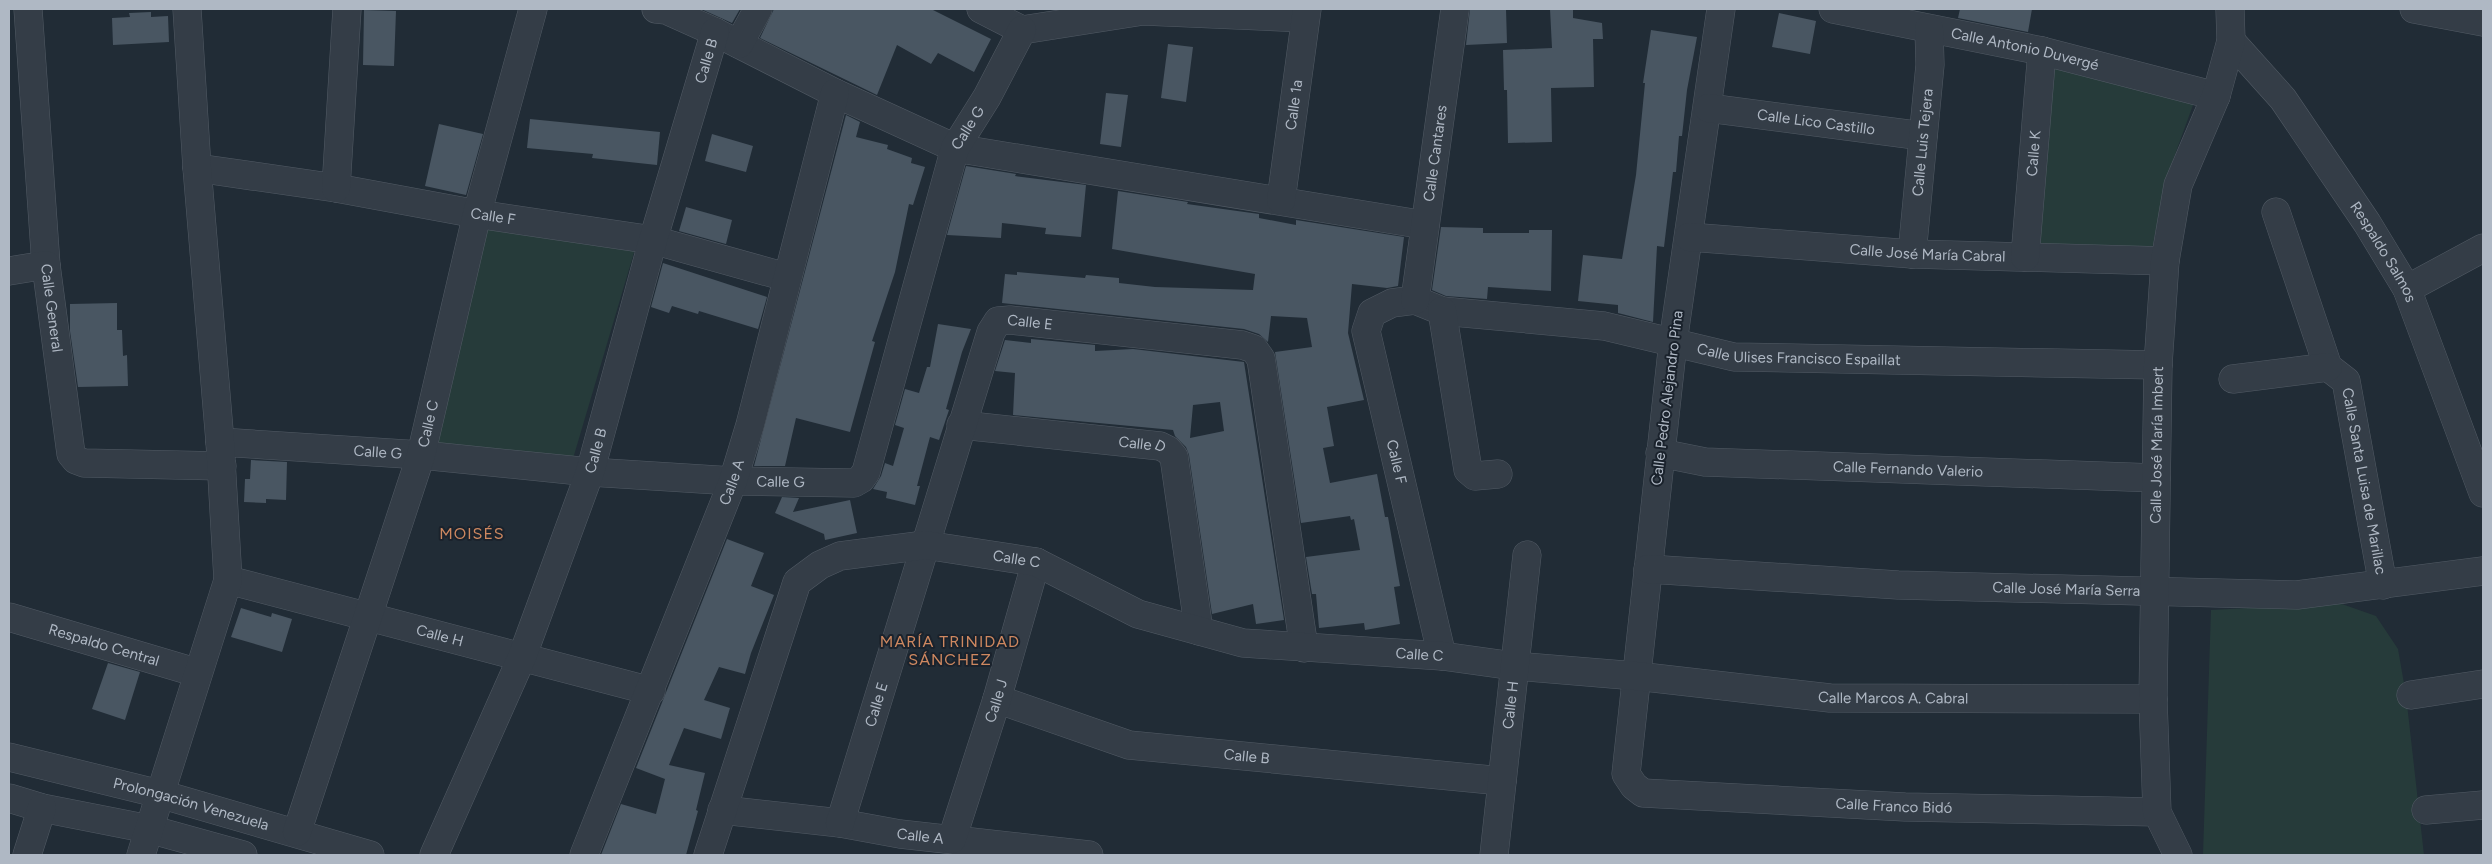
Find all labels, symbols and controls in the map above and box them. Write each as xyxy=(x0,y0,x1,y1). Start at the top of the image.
street label: Calle Antonio Duvergé xyxy=(1949,24,2101,74)
street label: Calle B xyxy=(691,36,722,86)
street label: Calle 1a xyxy=(1282,78,1306,131)
street label: Calle Luis Tejera xyxy=(1909,88,1937,197)
street label: Calle G xyxy=(947,103,988,153)
street label: Calle Cantares xyxy=(1420,104,1451,203)
street label: Calle Lico Castillo xyxy=(1756,105,1876,139)
street label: Calle K xyxy=(2023,129,2044,177)
street label: Respaldo Salmos xyxy=(2346,198,2420,305)
street label: Calle F xyxy=(469,204,517,229)
street label: Calle José María Cabral xyxy=(1849,240,2006,266)
street label: Calle General xyxy=(37,263,66,353)
street label: Calle Pedro Alejandro Pina xyxy=(1647,310,1687,486)
street label: Calle E xyxy=(1006,311,1054,334)
street label: Calle Ulises Francisco Espaillat xyxy=(1695,339,1901,369)
street label: Calle José María Imbert xyxy=(2147,366,2167,524)
street label: Calle Santa Luisa de Marillac xyxy=(2338,386,2390,576)
street label: Calle C xyxy=(414,398,442,449)
street label: Calle B xyxy=(581,426,611,475)
street label: Calle D xyxy=(1118,433,1169,457)
street label: Calle F xyxy=(1383,438,1411,486)
street label: Calle G xyxy=(353,442,402,463)
street label: Calle A xyxy=(715,457,748,508)
street label: Calle Fernando Valerio xyxy=(1833,458,1984,481)
street label: Calle G xyxy=(756,472,805,491)
district label: MOISÉS xyxy=(439,524,505,543)
street label: Calle C xyxy=(992,547,1042,572)
street label: Calle José María Serra xyxy=(1992,578,2141,600)
street label: Respaldo Central xyxy=(46,620,162,670)
street label: Calle H xyxy=(414,621,465,650)
district label: MARÍA TRINIDAD SÁNCHEZ xyxy=(880,632,1020,669)
street label: Calle C xyxy=(1395,644,1444,665)
street label: Calle J xyxy=(981,677,1011,725)
street label: Calle E xyxy=(861,680,892,729)
street label: Calle H xyxy=(1499,680,1522,730)
street label: Calle Marcos A. Cabral xyxy=(1817,688,1968,707)
street label: Calle B xyxy=(1223,745,1271,768)
street label: Prolongación Venezuela xyxy=(111,774,271,834)
street label: Calle Franco Bidó xyxy=(1835,794,1953,817)
street label: Calle A xyxy=(896,825,945,848)

